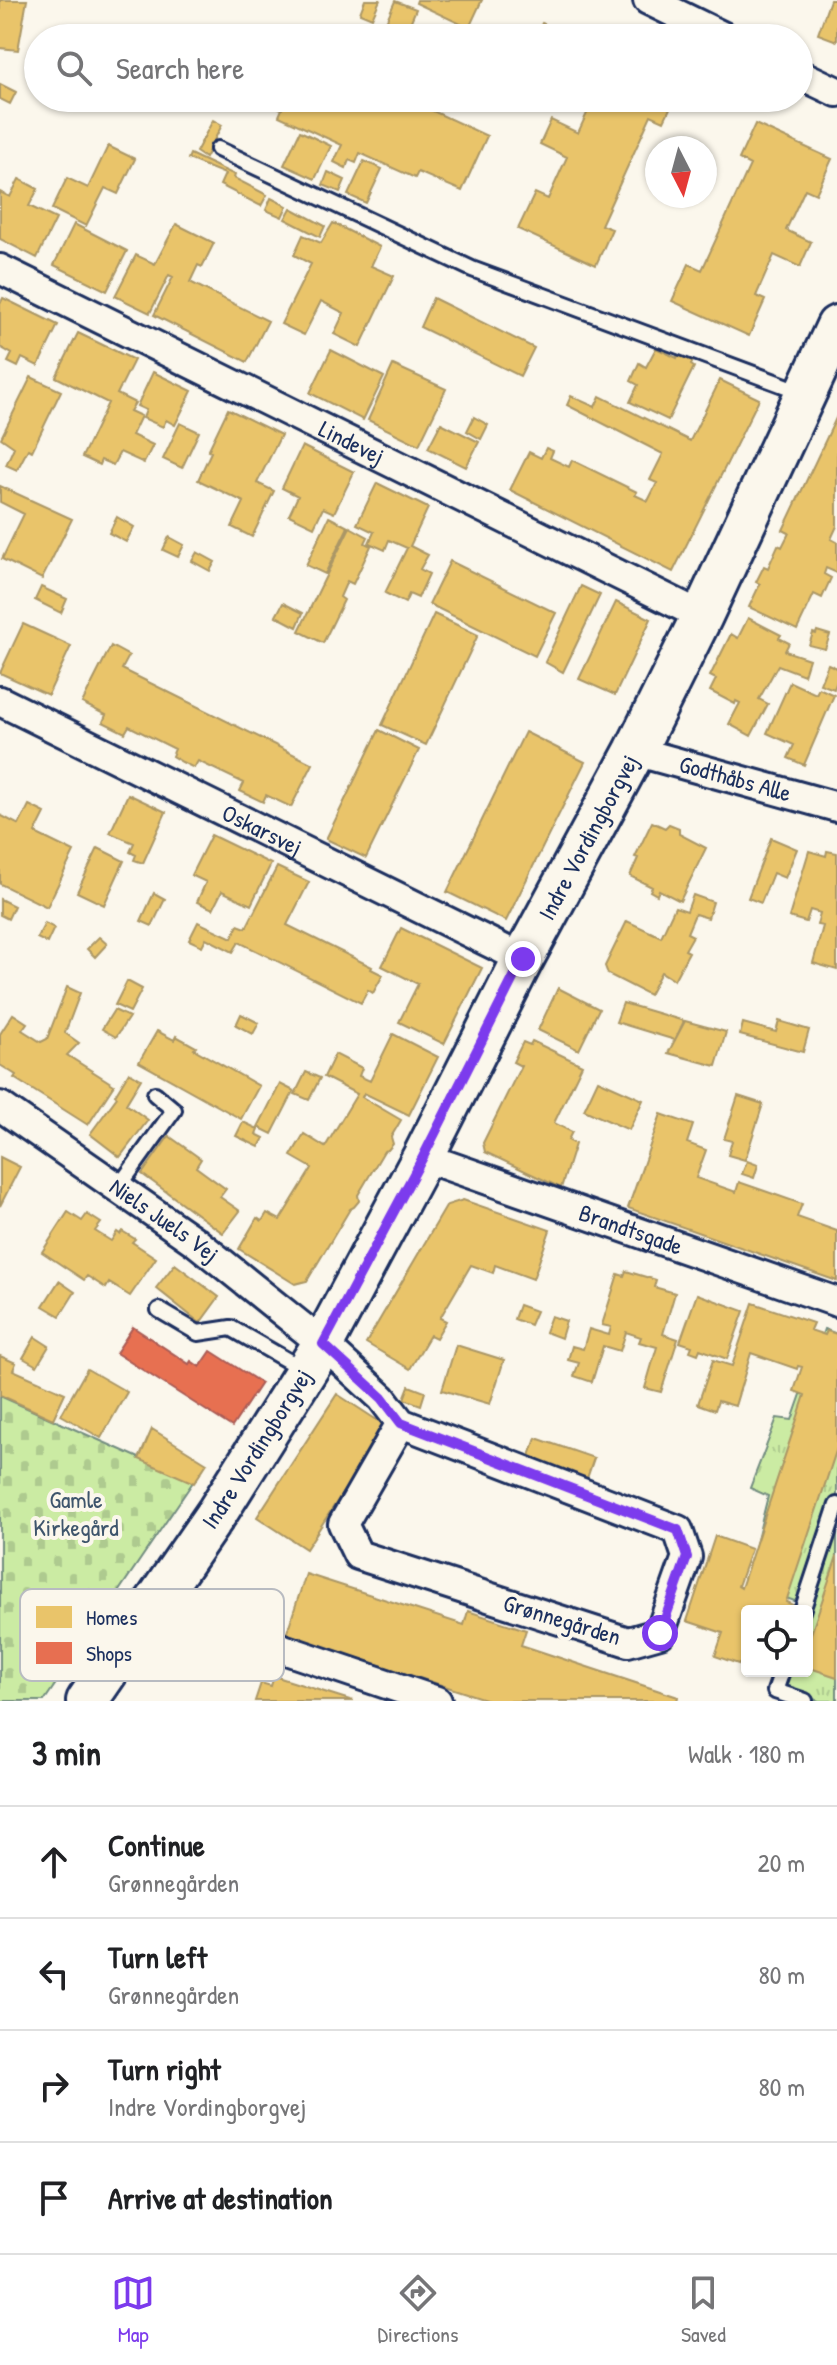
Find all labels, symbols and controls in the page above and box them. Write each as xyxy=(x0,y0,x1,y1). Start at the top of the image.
search box xyxy=(24,24,813,112)
icon: search xyxy=(52,46,96,90)
text: Search here xyxy=(116,48,244,88)
north arrow xyxy=(645,136,717,208)
street label: Lindevej xyxy=(314,412,390,471)
street label: Godthåbs Alle xyxy=(676,747,795,809)
street label: Indre Vordingborgvej xyxy=(530,749,645,925)
street label: Oskarsvej xyxy=(217,796,308,863)
route end xyxy=(505,941,541,977)
street label: Niels Juels Vej xyxy=(104,1170,226,1269)
street label: Brandtsgade xyxy=(575,1196,687,1262)
street label: Indre Vordingborgvej xyxy=(194,1362,318,1535)
park label: Gamle Kirkegård xyxy=(33,1483,119,1543)
street label: Grønnegården xyxy=(500,1586,625,1652)
legend xyxy=(20,1589,284,1681)
text: Homes xyxy=(86,1602,137,1632)
map controls xyxy=(741,1605,813,1677)
button: locate xyxy=(741,1605,813,1677)
route start xyxy=(642,1615,678,1651)
text: Shops xyxy=(86,1638,132,1668)
text: 3 min xyxy=(32,1730,101,1776)
text: Walk · 180 m xyxy=(688,1736,805,1771)
text: Continue xyxy=(108,1825,205,1865)
icon: ahead xyxy=(32,1840,76,1884)
text: 20 m xyxy=(758,1845,805,1880)
text: Grønnegården xyxy=(108,1865,239,1900)
text: Turn left xyxy=(108,1937,207,1977)
icon: left xyxy=(32,1952,76,1996)
text: 80 m xyxy=(758,1957,805,1992)
text: Grønnegården xyxy=(108,1977,239,2012)
text: Turn right xyxy=(108,2049,221,2089)
icon: right xyxy=(32,2064,76,2108)
text: 80 m xyxy=(758,2069,805,2104)
text: Indre Vordingborgvej xyxy=(108,2089,306,2124)
icon: arrive xyxy=(32,2176,76,2220)
text: Arrive at destination xyxy=(108,2178,333,2218)
tab: Map xyxy=(111,2271,155,2349)
tab: Directions xyxy=(378,2271,459,2349)
tab: Saved xyxy=(681,2271,726,2349)

